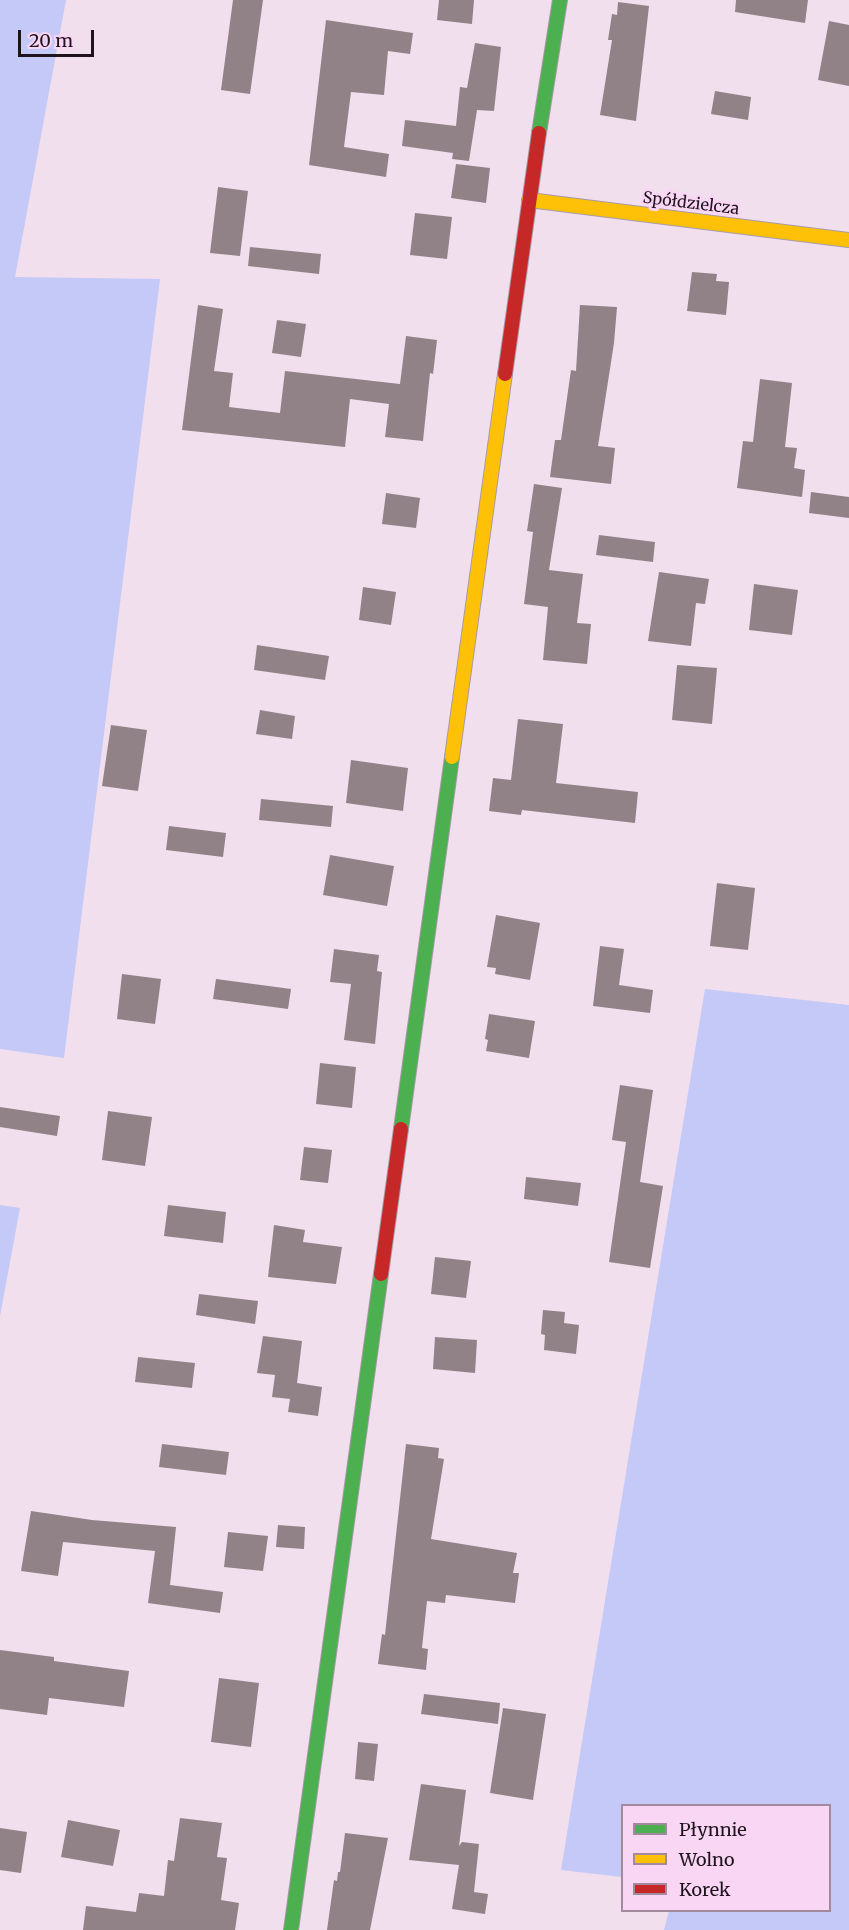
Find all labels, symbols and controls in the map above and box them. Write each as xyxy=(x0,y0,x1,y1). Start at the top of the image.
scale bar xyxy=(21,18,98,56)
text: 20 m xyxy=(29,29,73,52)
street label: Spółdzielcza xyxy=(642,189,740,219)
legend xyxy=(621,1804,831,1912)
text: Płynnie xyxy=(679,1818,747,1841)
text: Wolno xyxy=(679,1848,735,1871)
text: Korek xyxy=(679,1878,730,1901)

